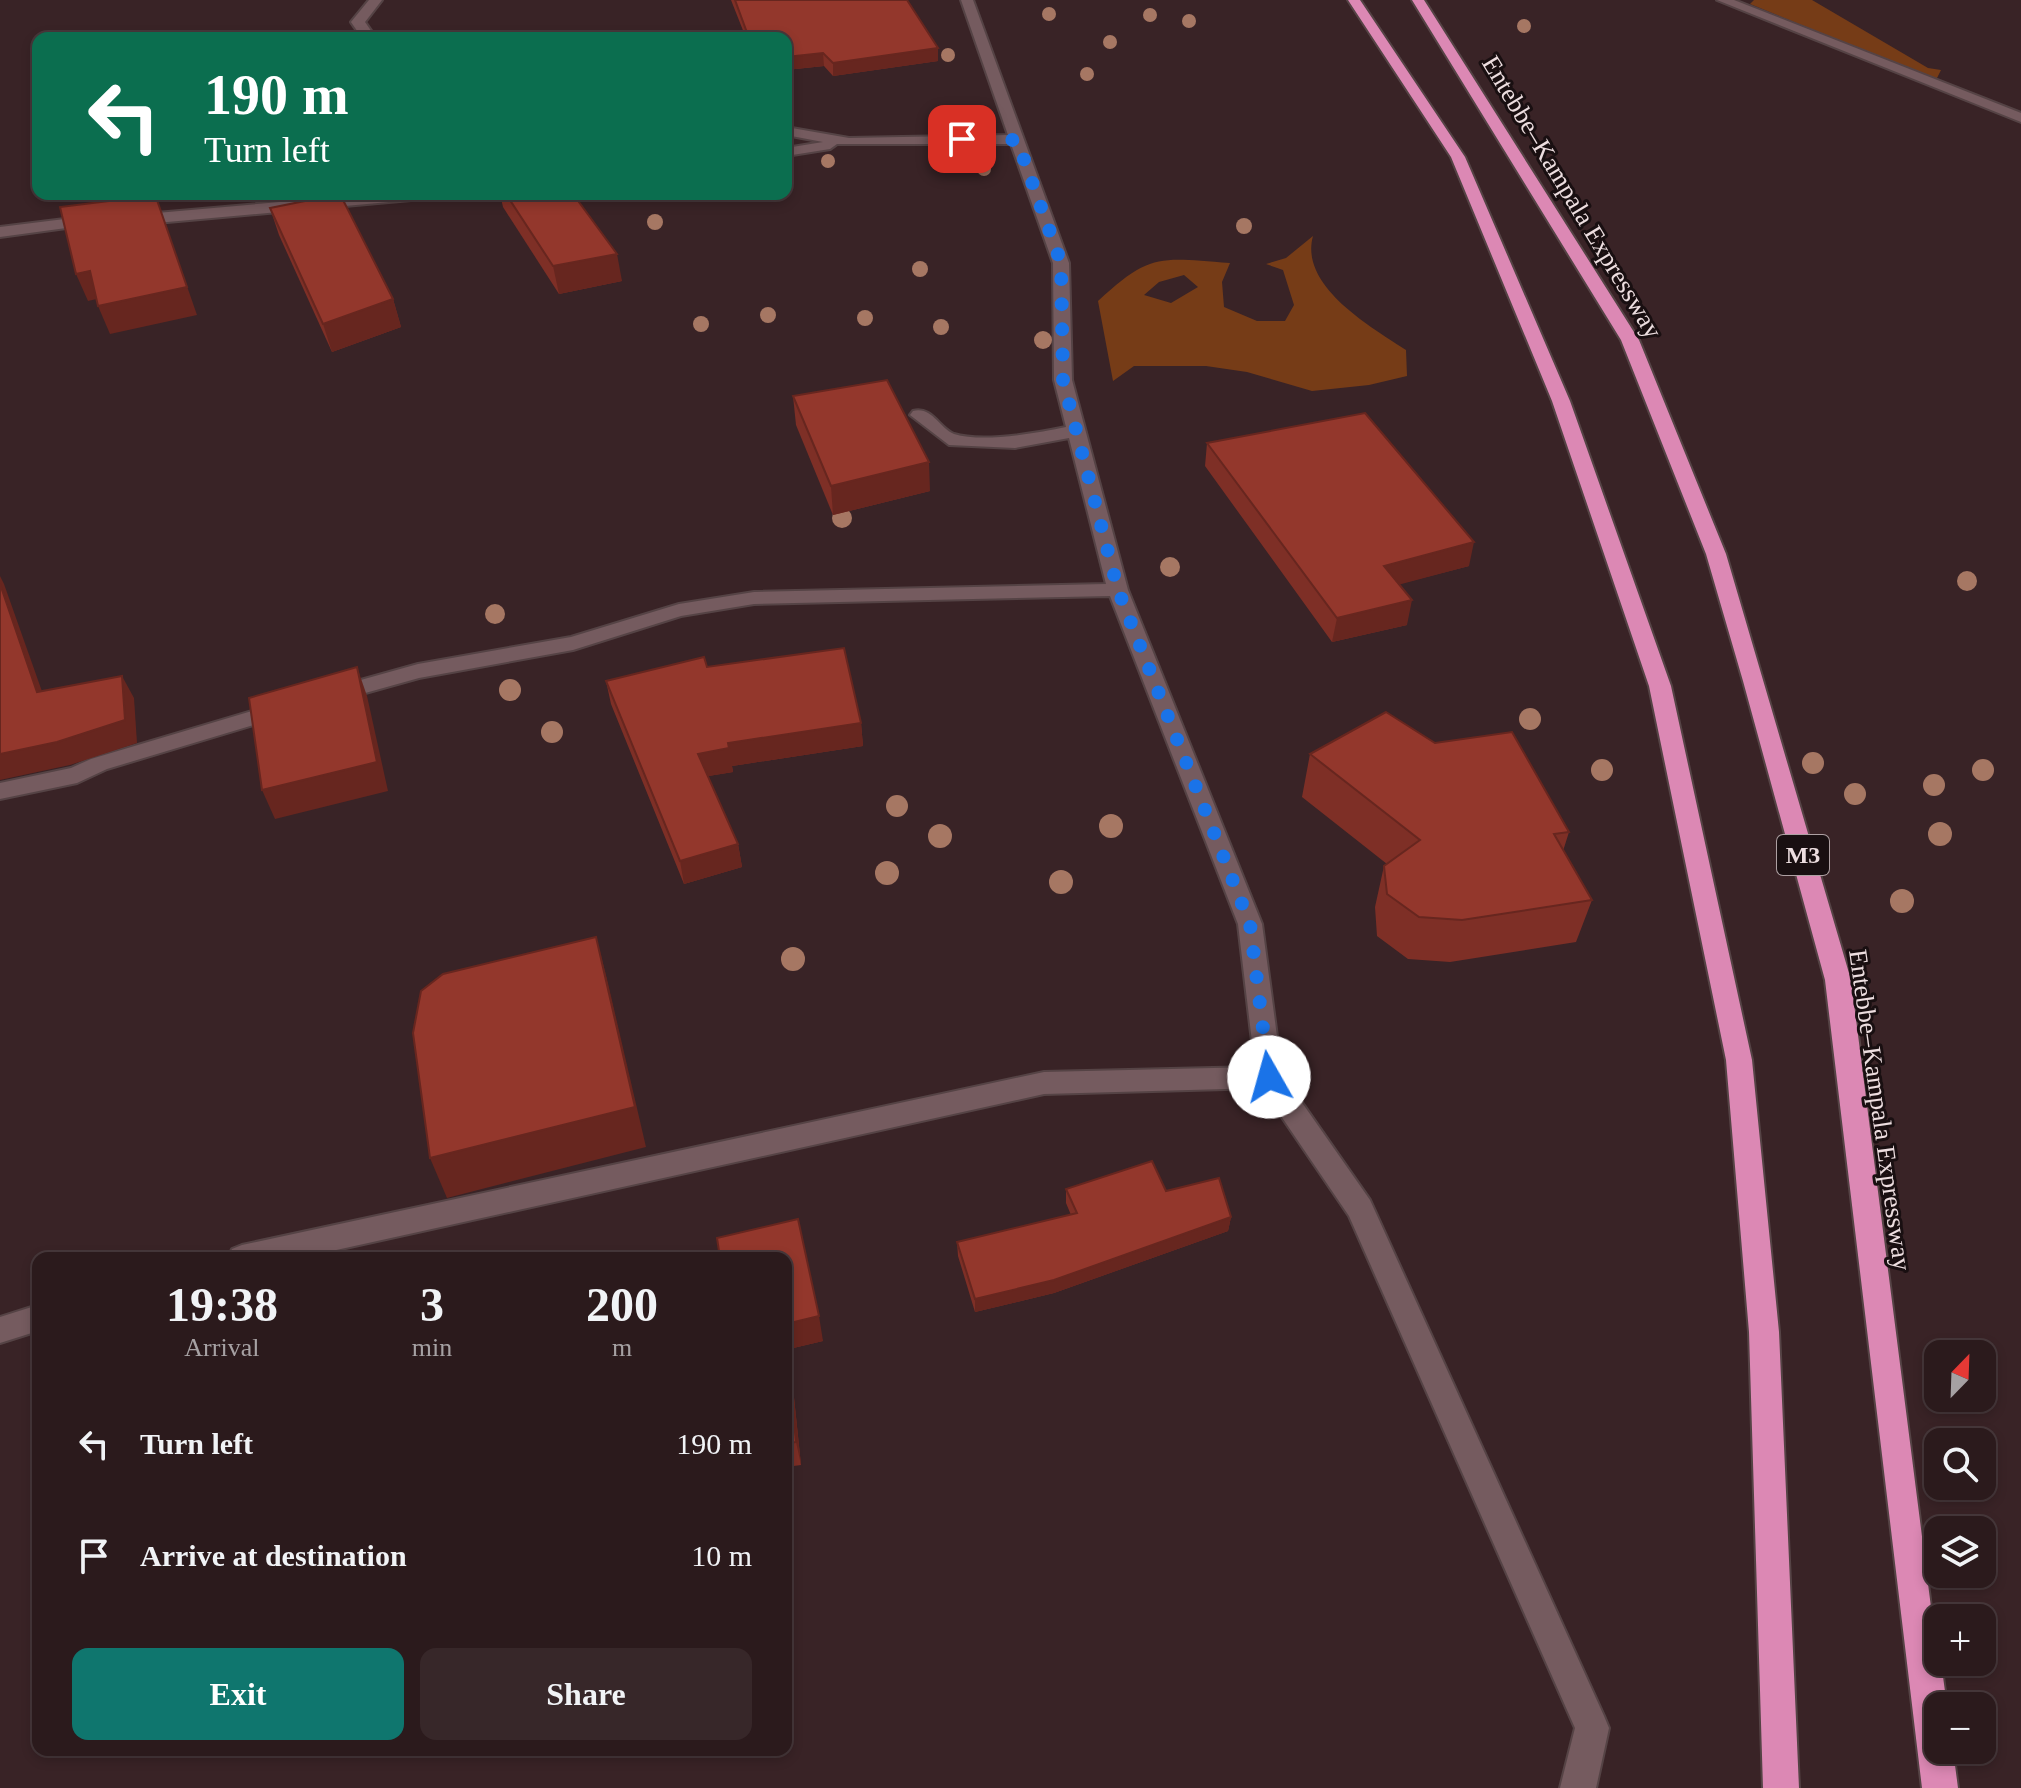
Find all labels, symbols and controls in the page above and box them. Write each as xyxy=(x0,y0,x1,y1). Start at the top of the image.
street label: Entebbe–Kampala Expressway xyxy=(1476,51,1668,343)
icon: left xyxy=(72,64,176,168)
text: 190 m xyxy=(204,64,349,126)
pin xyxy=(928,105,996,173)
icon: arrive xyxy=(940,117,984,161)
text: Turn left xyxy=(204,130,330,170)
road number: M3 xyxy=(1777,835,1829,875)
street label: Entebbe–Kampala Expressway xyxy=(1843,947,1917,1273)
position arrow xyxy=(1227,1035,1311,1119)
text: 19:38 xyxy=(166,1278,278,1331)
text: 3 xyxy=(420,1278,444,1331)
text: 200 xyxy=(586,1278,658,1331)
text: Arrival xyxy=(184,1333,259,1362)
text: min xyxy=(412,1333,452,1362)
text: m xyxy=(612,1333,632,1362)
north arrow xyxy=(1924,1340,1996,1412)
map controls xyxy=(1924,1340,1996,1764)
icon: left xyxy=(72,1422,116,1466)
text: Turn left xyxy=(140,1427,253,1460)
text: 190 m xyxy=(676,1427,752,1460)
button: search xyxy=(1924,1428,1996,1500)
button: layers xyxy=(1924,1516,1996,1588)
icon: arrive xyxy=(72,1534,116,1578)
text: Arrive at destination xyxy=(140,1539,407,1572)
text: 10 m xyxy=(691,1539,752,1572)
button: + xyxy=(1924,1604,1996,1676)
button: Exit xyxy=(72,1648,404,1740)
button: Share xyxy=(420,1648,752,1740)
button: − xyxy=(1924,1692,1996,1764)

